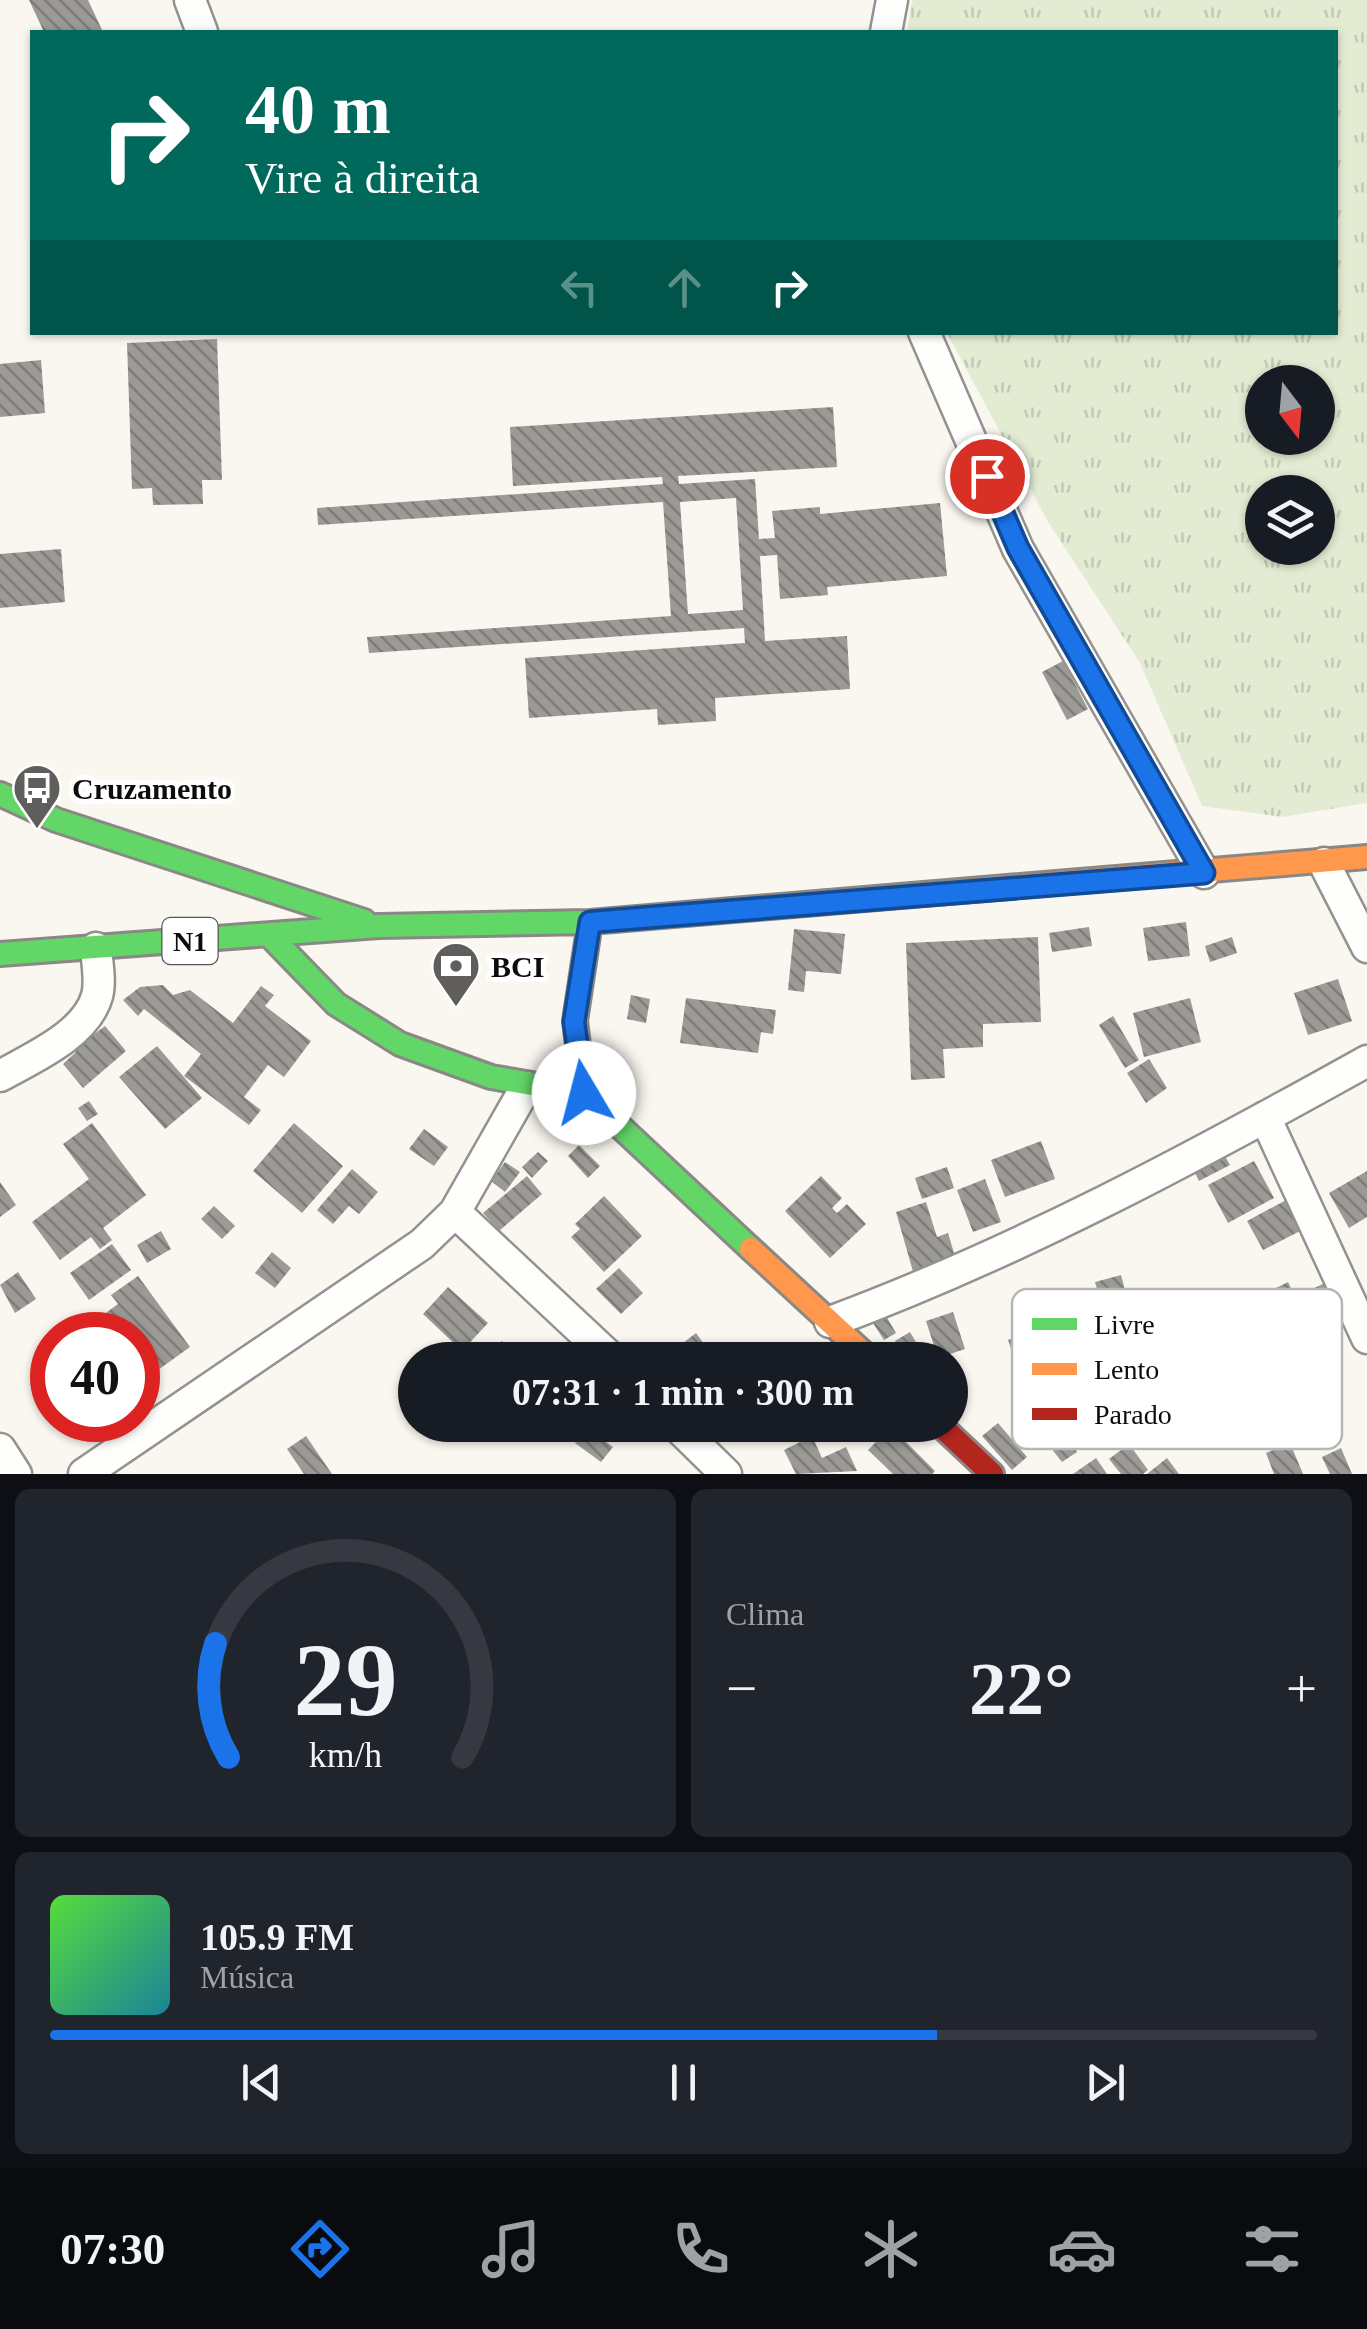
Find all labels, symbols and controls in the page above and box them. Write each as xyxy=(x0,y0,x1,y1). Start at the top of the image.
icon: right xyxy=(80,70,210,200)
text: 40 m xyxy=(245,71,391,148)
text: Vire à direita xyxy=(245,153,480,203)
icon: left xyxy=(552,260,607,315)
icon: ahead xyxy=(657,260,712,315)
icon: right xyxy=(762,260,817,315)
north arrow xyxy=(1245,365,1335,455)
map controls xyxy=(1245,365,1335,565)
pin xyxy=(945,434,1030,519)
icon: arrive xyxy=(960,449,1015,504)
button: layers xyxy=(1245,475,1335,565)
bus stop icon: Cruzamento xyxy=(11,762,63,830)
place label: Cruzamento xyxy=(72,772,232,805)
road number: N1 xyxy=(162,918,218,964)
bank icon: BCI xyxy=(430,940,482,1008)
place label: BCI xyxy=(491,950,544,983)
position arrow xyxy=(532,1041,636,1145)
legend xyxy=(1012,1289,1342,1449)
text: Livre xyxy=(1094,1309,1155,1340)
speed limit sign: 40 xyxy=(30,1312,160,1442)
text: Lento xyxy=(1094,1354,1159,1385)
text: 07:31 · 1 min · 300 m xyxy=(512,1371,854,1413)
text: Parado xyxy=(1094,1399,1172,1430)
text: Clima xyxy=(726,1596,804,1632)
text: 29 xyxy=(294,1622,398,1737)
text: 22° xyxy=(969,1647,1074,1730)
text: − xyxy=(726,1658,757,1719)
text: + xyxy=(1286,1658,1317,1719)
text: km/h xyxy=(309,1735,382,1775)
text: 105.9 FM xyxy=(200,1916,354,1958)
text: Música xyxy=(200,1959,294,1995)
icon: previous xyxy=(234,2055,289,2110)
icon: pause xyxy=(656,2055,711,2110)
icon: next xyxy=(1078,2055,1133,2110)
icon: directions xyxy=(285,2214,355,2284)
icon: music xyxy=(476,2214,546,2284)
icon: phone xyxy=(666,2214,736,2284)
icon: climate xyxy=(856,2214,926,2284)
icon: car xyxy=(1047,2214,1117,2284)
icon: filters xyxy=(1237,2214,1307,2284)
text: 07:30 xyxy=(60,2224,165,2274)

